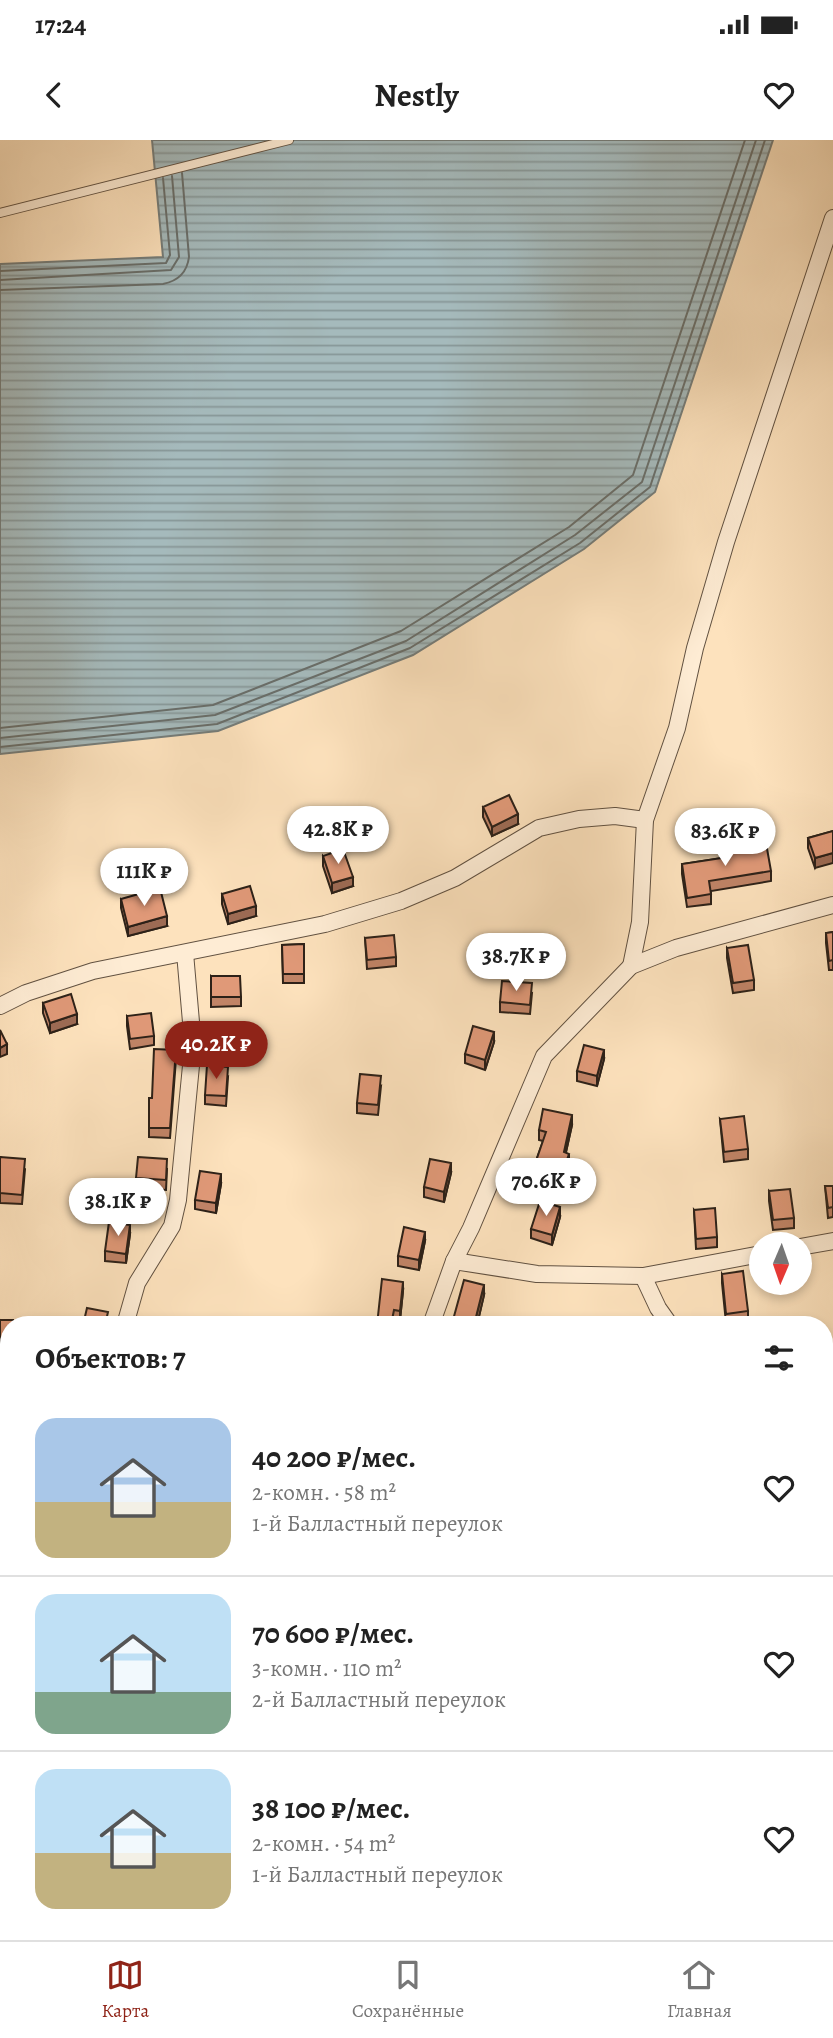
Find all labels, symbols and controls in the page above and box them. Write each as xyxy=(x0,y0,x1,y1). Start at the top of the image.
text: 17:24 xyxy=(35,7,86,42)
text: Nestly xyxy=(374,73,459,117)
icon: back xyxy=(35,76,73,114)
icon: heart xyxy=(760,76,798,114)
pin: 42.8K ₽ xyxy=(273,806,403,866)
pin: 83.6K ₽ xyxy=(660,808,790,868)
text: 42.8K ₽ xyxy=(303,813,373,844)
text: 83.6K ₽ xyxy=(691,815,759,846)
pin: 111K ₽ xyxy=(87,848,201,908)
text: 111K ₽ xyxy=(116,855,172,886)
pin: 38.7K ₽ xyxy=(451,934,581,993)
text: 38.7K ₽ xyxy=(482,940,550,971)
pin: 40.2K ₽ xyxy=(151,1021,281,1081)
text: 40.2K ₽ xyxy=(181,1028,251,1059)
pin: 70.6K ₽ xyxy=(481,1158,611,1218)
text: 70.6K ₽ xyxy=(511,1165,581,1196)
pin: 38.1K ₽ xyxy=(53,1178,183,1238)
text: 38.1K ₽ xyxy=(85,1185,151,1216)
north arrow xyxy=(749,1232,812,1295)
map controls xyxy=(749,1232,812,1295)
text: Объектов: 7 xyxy=(35,1338,185,1378)
icon: filters xyxy=(760,1339,798,1377)
text: 40 200 ₽/мес. xyxy=(252,1437,416,1477)
icon: home xyxy=(91,1446,175,1530)
icon: heart xyxy=(760,1469,798,1507)
text: 2-комн. · 58 m² xyxy=(252,1477,396,1508)
text: 1-й Балластный переулок xyxy=(252,1508,503,1539)
text: 70 600 ₽/мес. xyxy=(252,1613,414,1653)
icon: home xyxy=(91,1622,175,1706)
icon: heart xyxy=(760,1645,798,1683)
text: 3-комн. · 110 m² xyxy=(252,1653,402,1684)
text: 2-й Балластный переулок xyxy=(252,1684,506,1715)
text: 38 100 ₽/мес. xyxy=(252,1788,411,1828)
icon: home xyxy=(91,1797,175,1881)
icon: heart xyxy=(760,1820,798,1858)
text: 2-комн. · 54 m² xyxy=(252,1828,395,1859)
text: 1-й Балластный переулок xyxy=(252,1859,503,1890)
tab: Карта xyxy=(101,1956,149,2024)
tab: Сохранённые xyxy=(352,1956,464,2024)
tab: Главная xyxy=(667,1956,732,2024)

